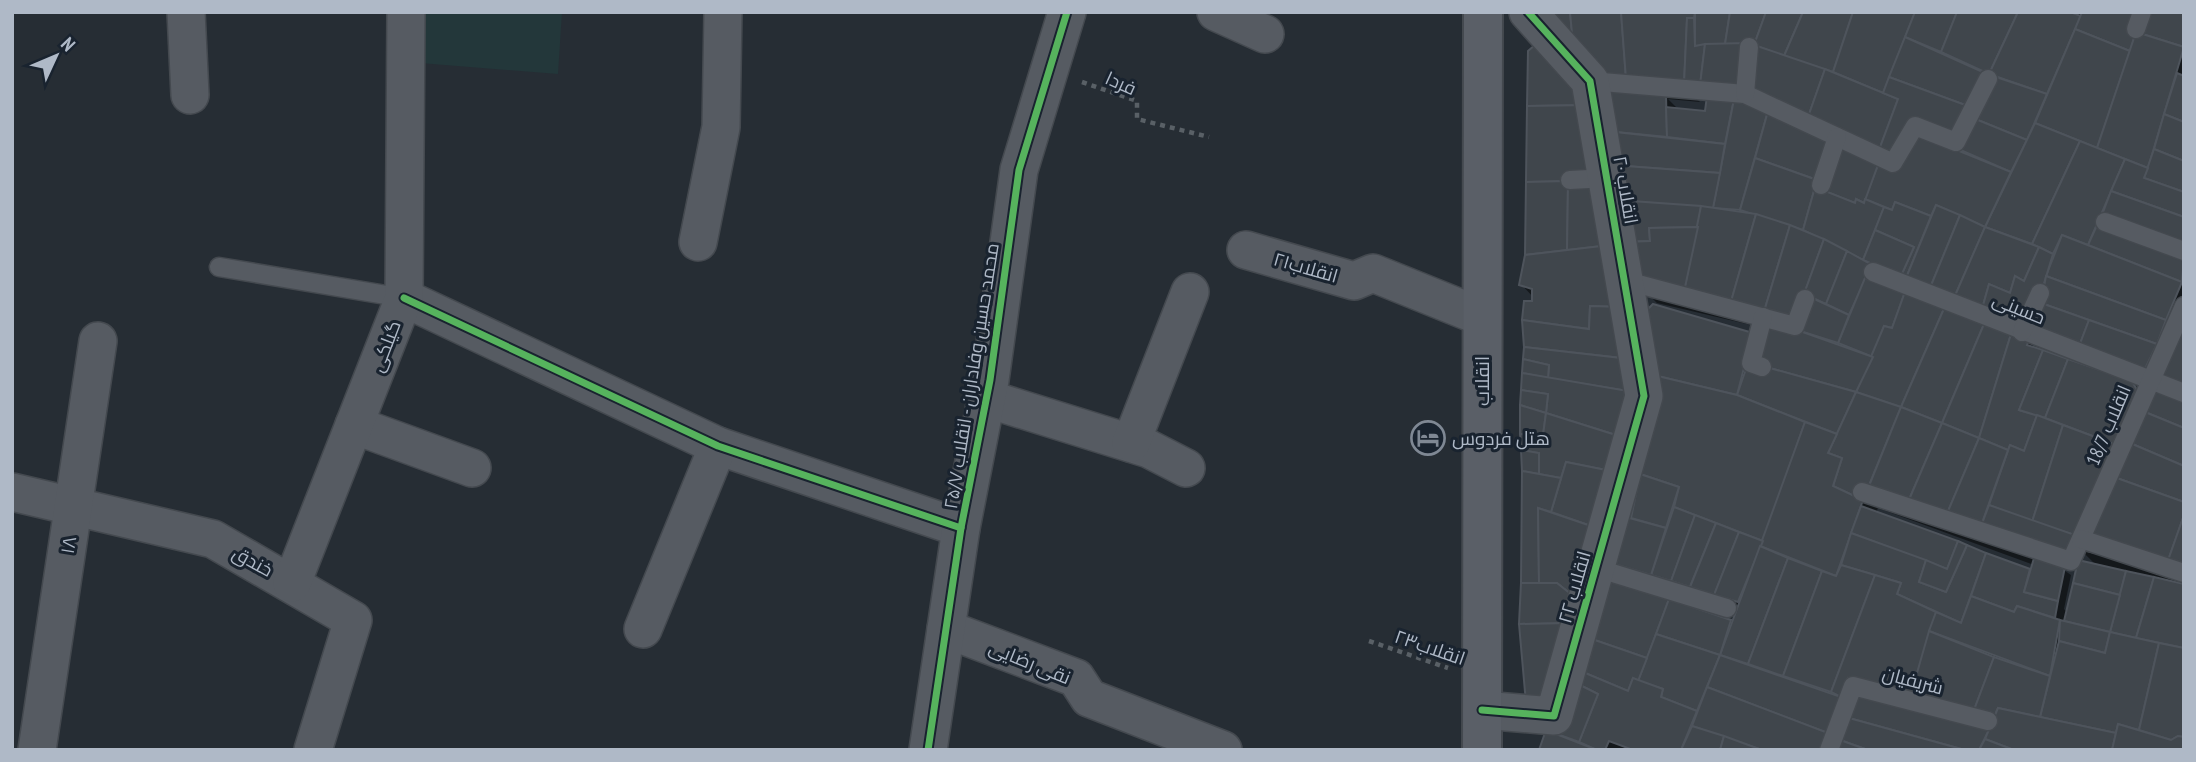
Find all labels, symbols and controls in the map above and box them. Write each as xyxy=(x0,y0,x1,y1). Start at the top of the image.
north arrow xyxy=(21,21,91,91)
text: N xyxy=(56,32,80,56)
street label: فردا xyxy=(1102,66,1140,100)
street label: انقلاب ۲۰ xyxy=(1608,154,1644,226)
street label: محمد حسین وفاداران - انقلاب ۲۵/۷ xyxy=(938,241,1004,511)
street label: انقلاب۲۱ xyxy=(1271,246,1341,288)
street label: حسینی xyxy=(1989,287,2049,329)
street label: گیلکی xyxy=(364,317,406,375)
street label: انقلاب xyxy=(1470,356,1494,406)
street label: انقلاب 18/7 xyxy=(2080,381,2136,469)
hotel icon: هتل فردوس xyxy=(1409,419,1447,457)
place label: هتل فردوس xyxy=(1452,426,1550,450)
street label: ۱۸ xyxy=(55,534,81,556)
street label: خندق xyxy=(228,540,277,583)
street label: انقلاب ۲۲ xyxy=(1552,548,1596,626)
street label: انقلاب۲۳ xyxy=(1392,624,1468,670)
street label: نقی رضایی xyxy=(986,635,1074,689)
street label: شریفیان xyxy=(1880,660,1946,700)

